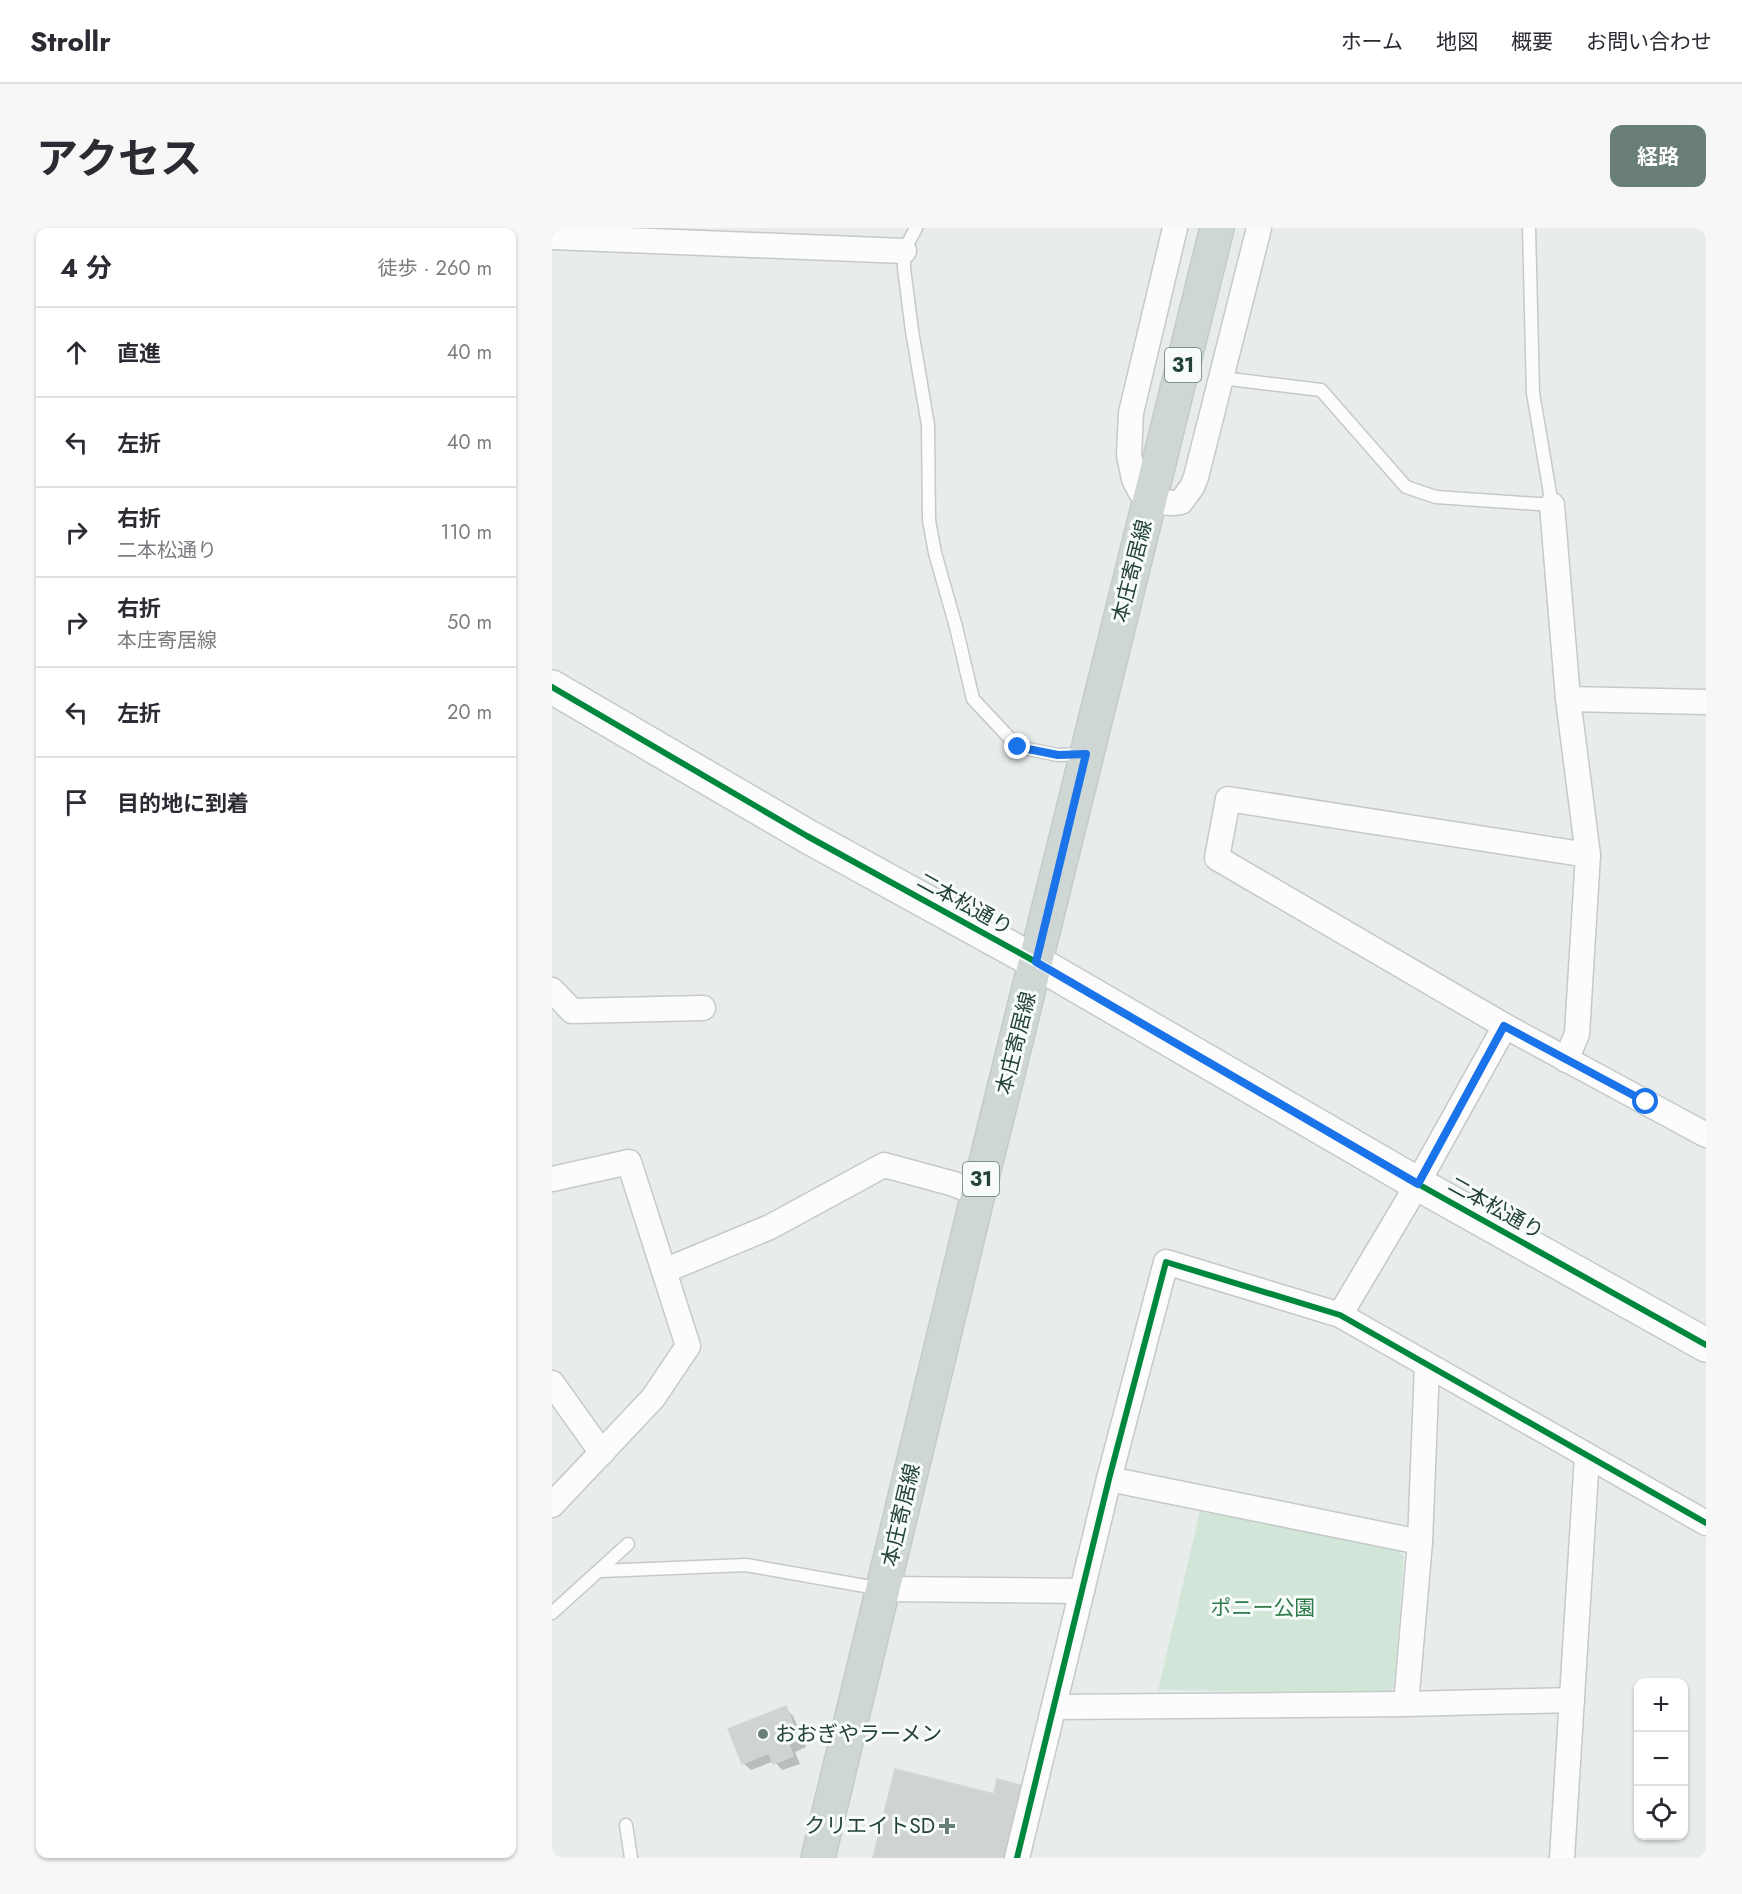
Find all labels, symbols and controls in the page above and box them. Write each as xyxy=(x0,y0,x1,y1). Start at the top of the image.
text: Strollr xyxy=(30,21,111,62)
text: ホーム xyxy=(1341,27,1403,57)
text: 地図 xyxy=(1436,27,1478,57)
text: 概要 xyxy=(1511,27,1553,57)
text: お問い合わせ xyxy=(1586,27,1712,57)
button: 経路 xyxy=(1610,125,1706,187)
text: アクセス xyxy=(36,128,202,189)
text: 4 分 xyxy=(60,249,112,287)
text: 徒歩 · 260 m xyxy=(378,254,492,283)
icon: ahead xyxy=(60,336,93,369)
text: 直進 xyxy=(117,337,161,369)
text: 40 m xyxy=(447,338,492,367)
road number: 31 xyxy=(1165,348,1201,382)
icon: left xyxy=(60,426,93,459)
text: 左折 xyxy=(117,427,161,459)
text: 40 m xyxy=(447,428,492,457)
text: 右折 xyxy=(117,502,161,534)
icon: right xyxy=(60,516,93,549)
street label: 本庄寄居線 xyxy=(1105,516,1159,626)
text: 110 m xyxy=(440,518,492,547)
text: 二本松通り xyxy=(117,536,217,565)
text: 右折 xyxy=(117,592,161,624)
icon: right xyxy=(60,606,93,639)
text: 50 m xyxy=(447,608,492,637)
text: 本庄寄居線 xyxy=(117,626,217,655)
icon: left xyxy=(60,696,93,729)
text: 左折 xyxy=(117,697,161,729)
text: 20 m xyxy=(447,698,492,727)
route end xyxy=(1004,733,1030,759)
icon: arrive xyxy=(60,786,93,819)
text: 目的地に到着 xyxy=(117,787,249,819)
street label: 二本松通り xyxy=(912,865,1018,943)
street label: 本庄寄居線 xyxy=(989,988,1043,1098)
route start xyxy=(1632,1088,1658,1114)
road number: 31 xyxy=(963,1162,999,1196)
street label: 二本松通り xyxy=(1443,1169,1549,1247)
street label: 本庄寄居線 xyxy=(875,1460,927,1570)
park label: ポニー公園 xyxy=(1211,1593,1316,1623)
map controls xyxy=(1634,1678,1688,1840)
button: + xyxy=(1634,1678,1688,1732)
place label: おおぎやラーメン xyxy=(775,1719,942,1749)
marker: おおぎやラーメン xyxy=(756,1727,770,1741)
button: − xyxy=(1634,1732,1688,1786)
button: locate xyxy=(1634,1786,1688,1840)
place label: クリエイトSD xyxy=(804,1811,935,1841)
marker: クリエイトSD xyxy=(940,1819,954,1833)

